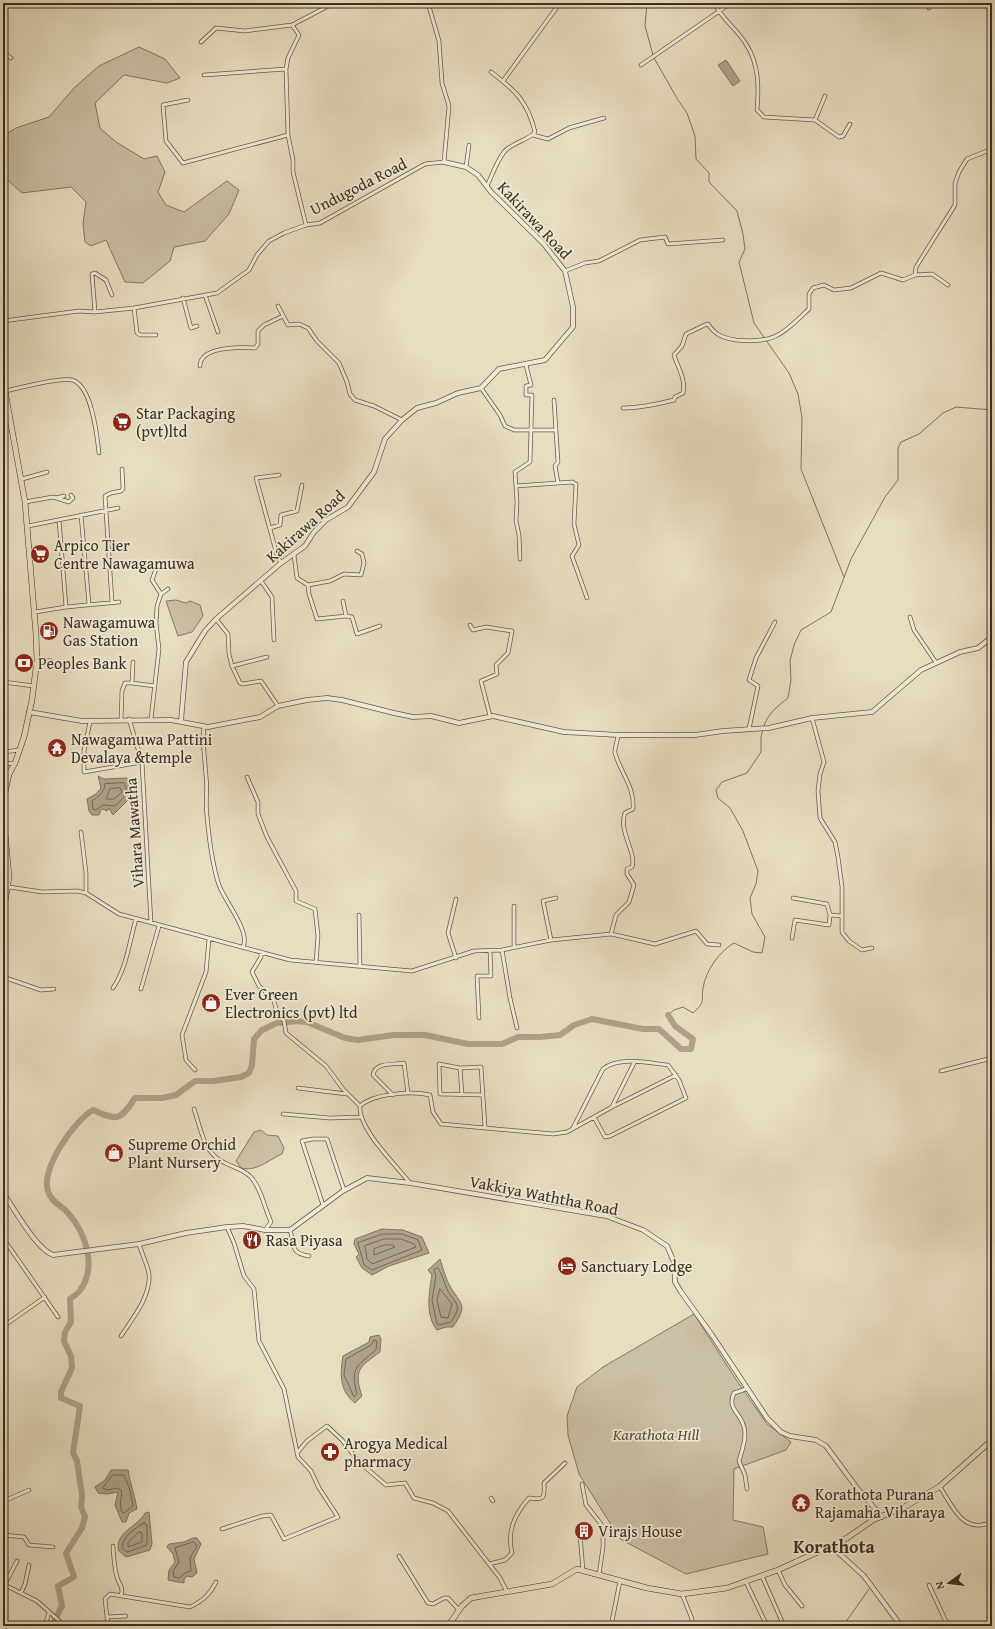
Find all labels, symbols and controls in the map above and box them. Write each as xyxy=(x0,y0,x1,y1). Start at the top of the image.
street label: Undugoda Road xyxy=(305,151,411,221)
street label: Kakirawa Road xyxy=(492,176,578,265)
place label: Star Packaging (pvt)ltd xyxy=(136,401,235,443)
supermarket icon: Star Packaging (pvt)ltd xyxy=(111,411,133,433)
street label: Kakirawa Road xyxy=(260,484,350,568)
place label: Arpico Tier Centre Nawagamuwa xyxy=(54,533,195,575)
supermarket icon: Arpico Tier Centre Nawagamuwa xyxy=(29,543,51,565)
place label: Nawagamuwa Gas Station xyxy=(63,610,156,652)
fuel station icon: Nawagamuwa Gas Station xyxy=(38,620,60,642)
place label: Peoples Bank xyxy=(38,651,127,675)
bank icon: Peoples Bank xyxy=(13,652,35,674)
place label: Nawagamuwa Pattini Devalaya &temple xyxy=(71,727,213,769)
temple icon: Nawagamuwa Pattini Devalaya &temple xyxy=(46,737,68,759)
street label: Vihara Mawatha xyxy=(118,777,150,889)
place label: Ever Green Electronics (pvt) ltd xyxy=(225,982,358,1024)
shop icon: Ever Green Electronics (pvt) ltd xyxy=(200,992,222,1014)
place label: Supreme Orchid Plant Nursery xyxy=(128,1132,236,1174)
shop icon: Supreme Orchid Plant Nursery xyxy=(103,1142,125,1164)
street label: Vakkiya Waththa Road xyxy=(468,1169,621,1221)
place label: Rasa Piyasa xyxy=(266,1228,343,1252)
restaurant icon: Rasa Piyasa xyxy=(241,1229,263,1251)
place label: Sanctuary Lodge xyxy=(581,1254,692,1278)
hotel icon: Sanctuary Lodge xyxy=(556,1255,578,1277)
park label: Karathota Hill xyxy=(612,1422,699,1446)
place label: Arogya Medical pharmacy xyxy=(344,1431,448,1473)
pharmacy icon: Arogya Medical pharmacy xyxy=(319,1441,341,1463)
place label: Korathota Purana Rajamaha Viharaya xyxy=(815,1482,946,1524)
temple icon: Korathota Purana Rajamaha Viharaya xyxy=(790,1492,812,1514)
place label: Virajs House xyxy=(598,1519,682,1543)
building icon: Virajs House xyxy=(573,1520,595,1542)
district label: Korathota xyxy=(793,1533,875,1560)
north arrow xyxy=(929,1563,969,1603)
text: N xyxy=(930,1579,948,1591)

